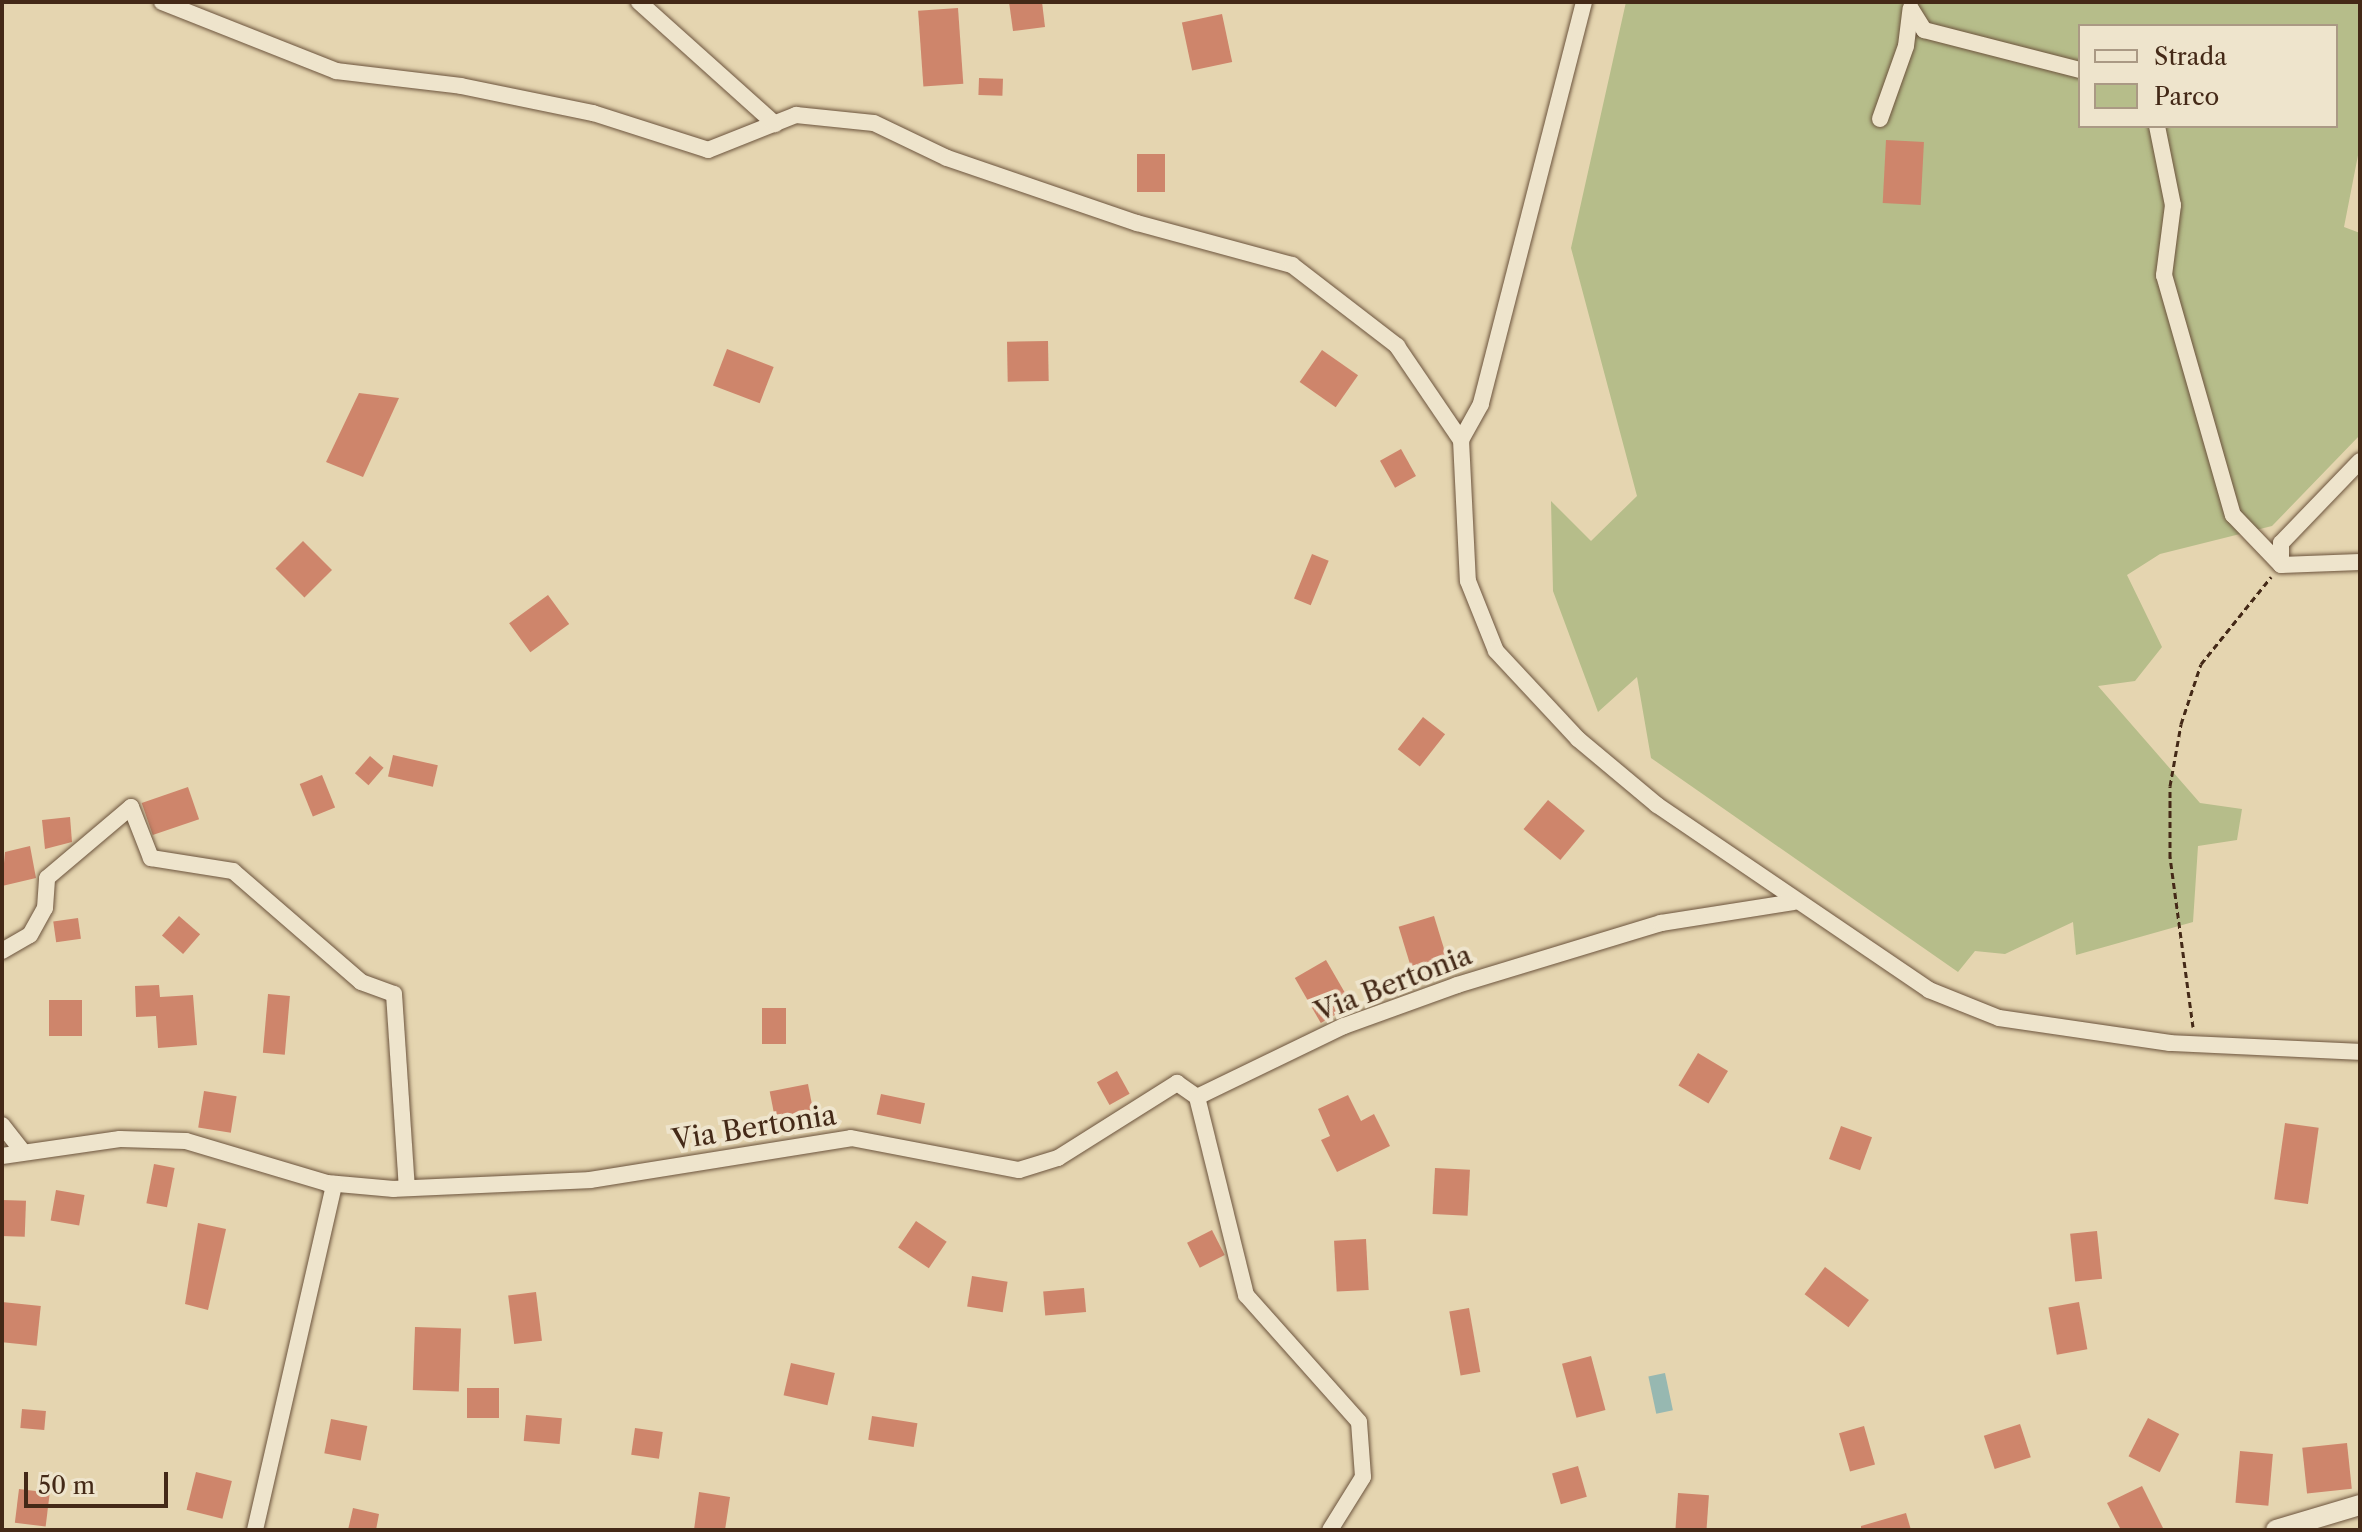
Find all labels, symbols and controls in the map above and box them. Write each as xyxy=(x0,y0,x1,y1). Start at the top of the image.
legend xyxy=(2078,24,2338,128)
text: Strada xyxy=(2154,42,2227,71)
text: Parco xyxy=(2154,82,2219,111)
street label: Via Bertonia xyxy=(1310,938,1476,1028)
street label: Via Bertonia xyxy=(669,1097,839,1157)
scale bar xyxy=(28,1456,172,1506)
text: 50 m xyxy=(38,1471,95,1500)

